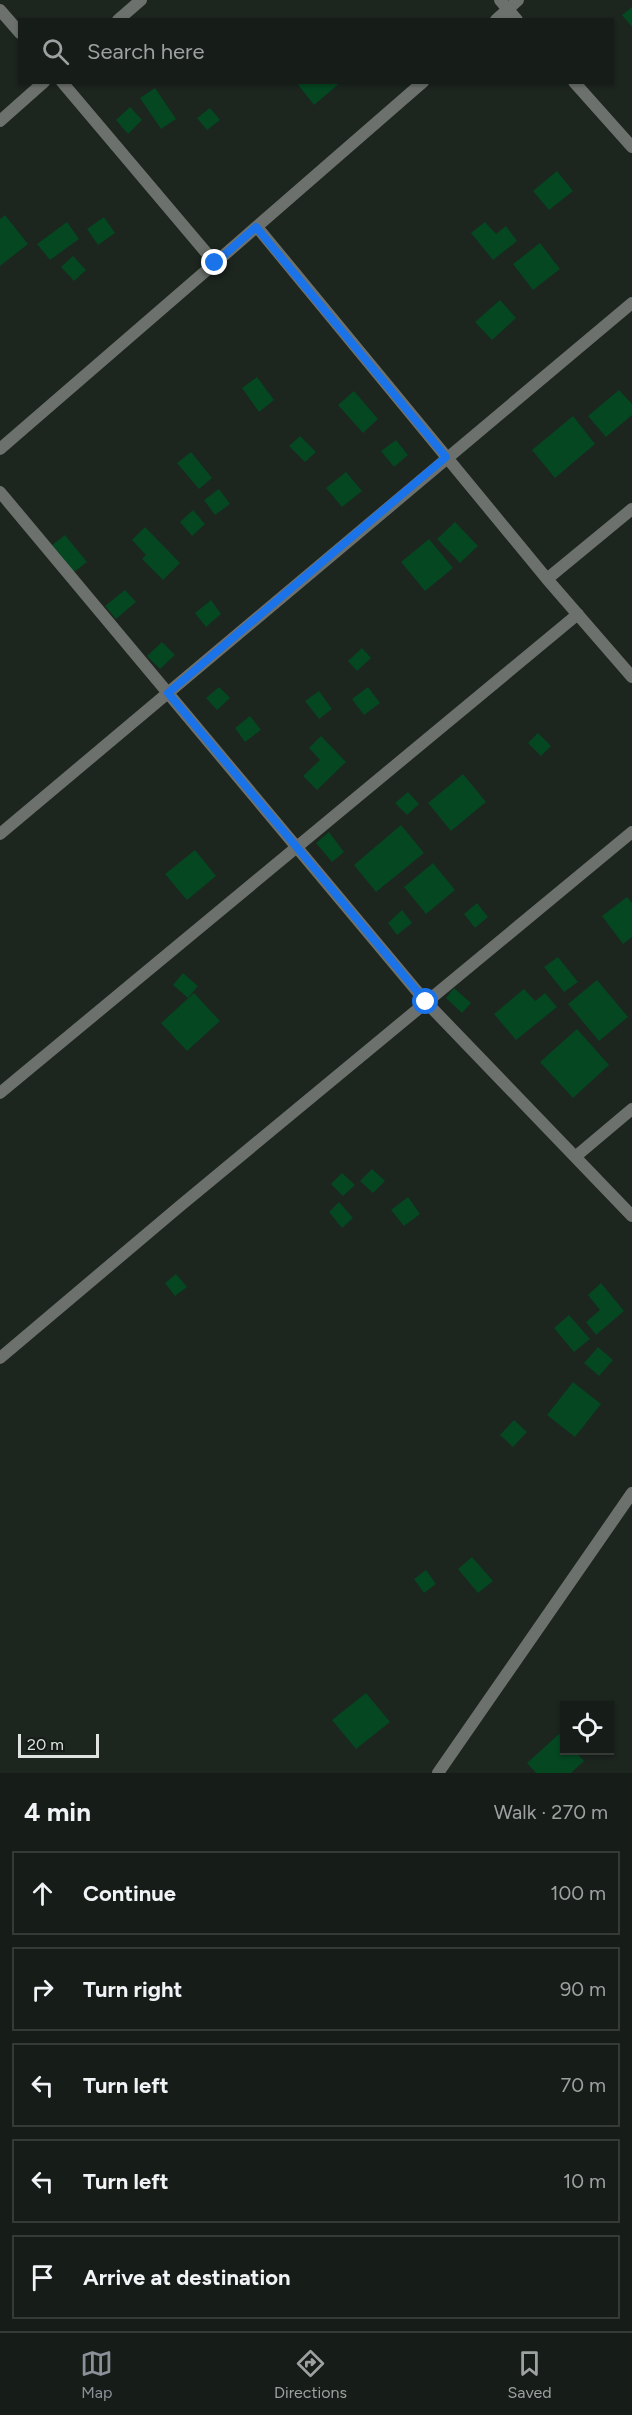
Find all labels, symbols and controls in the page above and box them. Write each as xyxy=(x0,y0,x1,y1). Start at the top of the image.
search box xyxy=(18,18,614,84)
icon: search xyxy=(39,35,72,68)
text: Search here xyxy=(87,38,205,65)
route end xyxy=(201,249,227,275)
route start xyxy=(412,988,438,1014)
map controls xyxy=(560,1701,614,1755)
button: locate xyxy=(560,1701,614,1755)
scale bar xyxy=(18,1731,99,1758)
text: 20 m xyxy=(27,1735,64,1754)
text: 4 min xyxy=(24,1796,91,1828)
text: Walk · 270 m xyxy=(494,1800,608,1824)
icon: ahead xyxy=(26,1877,59,1910)
text: Continue xyxy=(83,1880,176,1907)
text: 100 m xyxy=(550,1881,606,1905)
icon: right xyxy=(26,1973,59,2006)
text: Turn right xyxy=(83,1976,182,2003)
text: 90 m xyxy=(560,1977,606,2001)
icon: left xyxy=(26,2069,59,2102)
text: Turn left xyxy=(83,2072,169,2099)
text: 70 m xyxy=(560,2073,606,2097)
icon: left xyxy=(26,2165,59,2198)
text: Turn left xyxy=(83,2168,169,2195)
text: 10 m xyxy=(563,2169,606,2193)
icon: arrive xyxy=(26,2261,59,2294)
text: Arrive at destination xyxy=(83,2264,291,2291)
tab: Map xyxy=(80,2347,113,2402)
tab: Directions xyxy=(274,2347,347,2402)
tab: Saved xyxy=(508,2347,552,2402)

